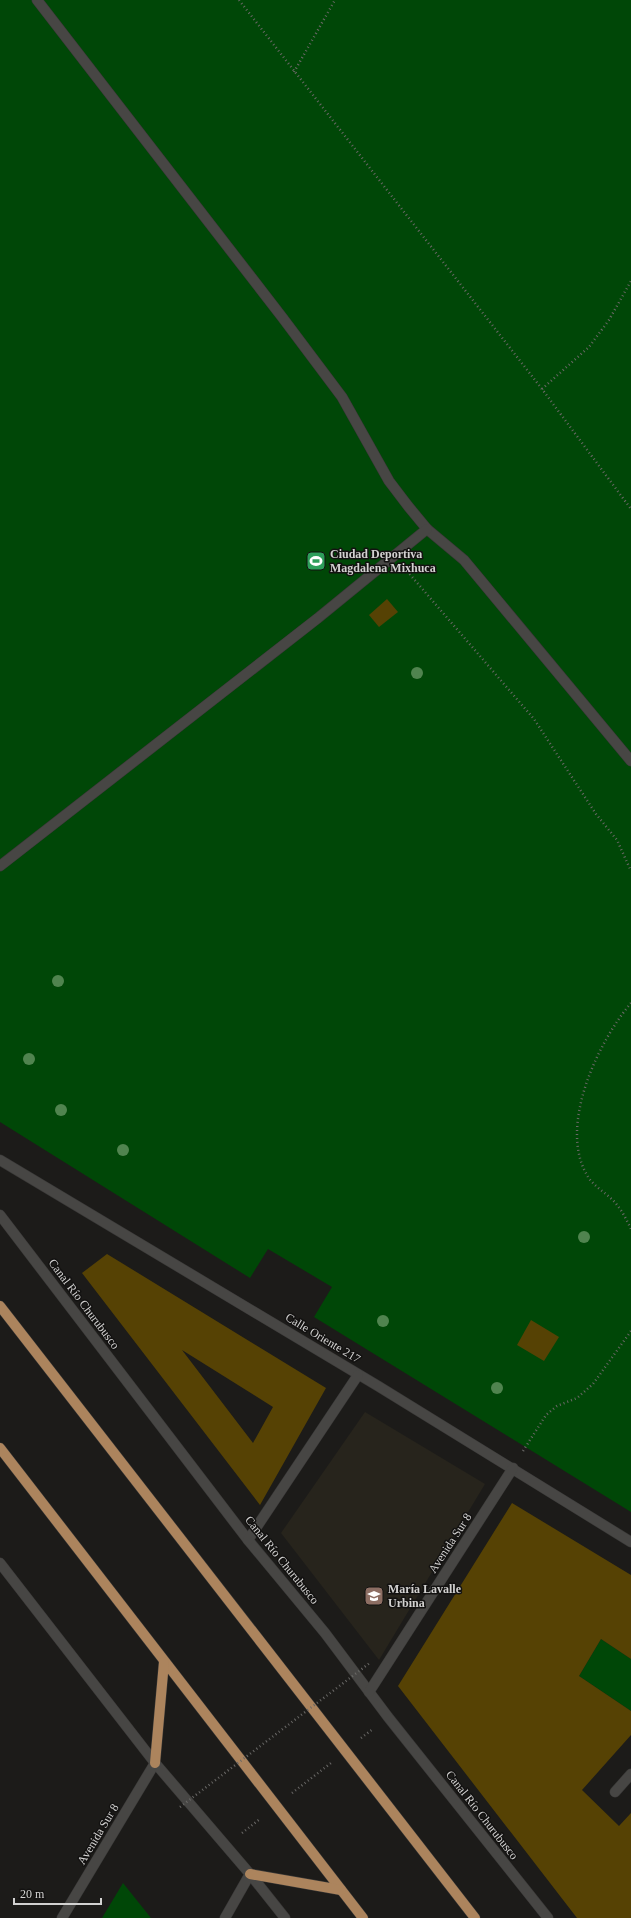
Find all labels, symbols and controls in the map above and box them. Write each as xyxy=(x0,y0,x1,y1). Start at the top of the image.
place label: Ciudad Deportiva Magdalena Mixhuca xyxy=(330,547,436,575)
sports icon: Ciudad Deportiva Magdalena Mixhuca xyxy=(305,550,327,572)
street label: Canal Río Churubusco xyxy=(46,1256,122,1352)
street label: Calle Oriente 217 xyxy=(283,1310,363,1366)
street label: Avenida Sur 8 xyxy=(425,1510,475,1576)
street label: Canal Río Churubusco xyxy=(242,1513,322,1607)
place label: María Lavalle Urbina xyxy=(388,1582,462,1610)
school or university icon: María Lavalle Urbina xyxy=(363,1585,385,1607)
street label: Canal Río Churubusco xyxy=(443,1768,521,1862)
street label: Avenida Sur 8 xyxy=(74,1801,122,1867)
scale bar xyxy=(14,1880,101,1906)
text: 20 m xyxy=(20,1887,45,1901)

